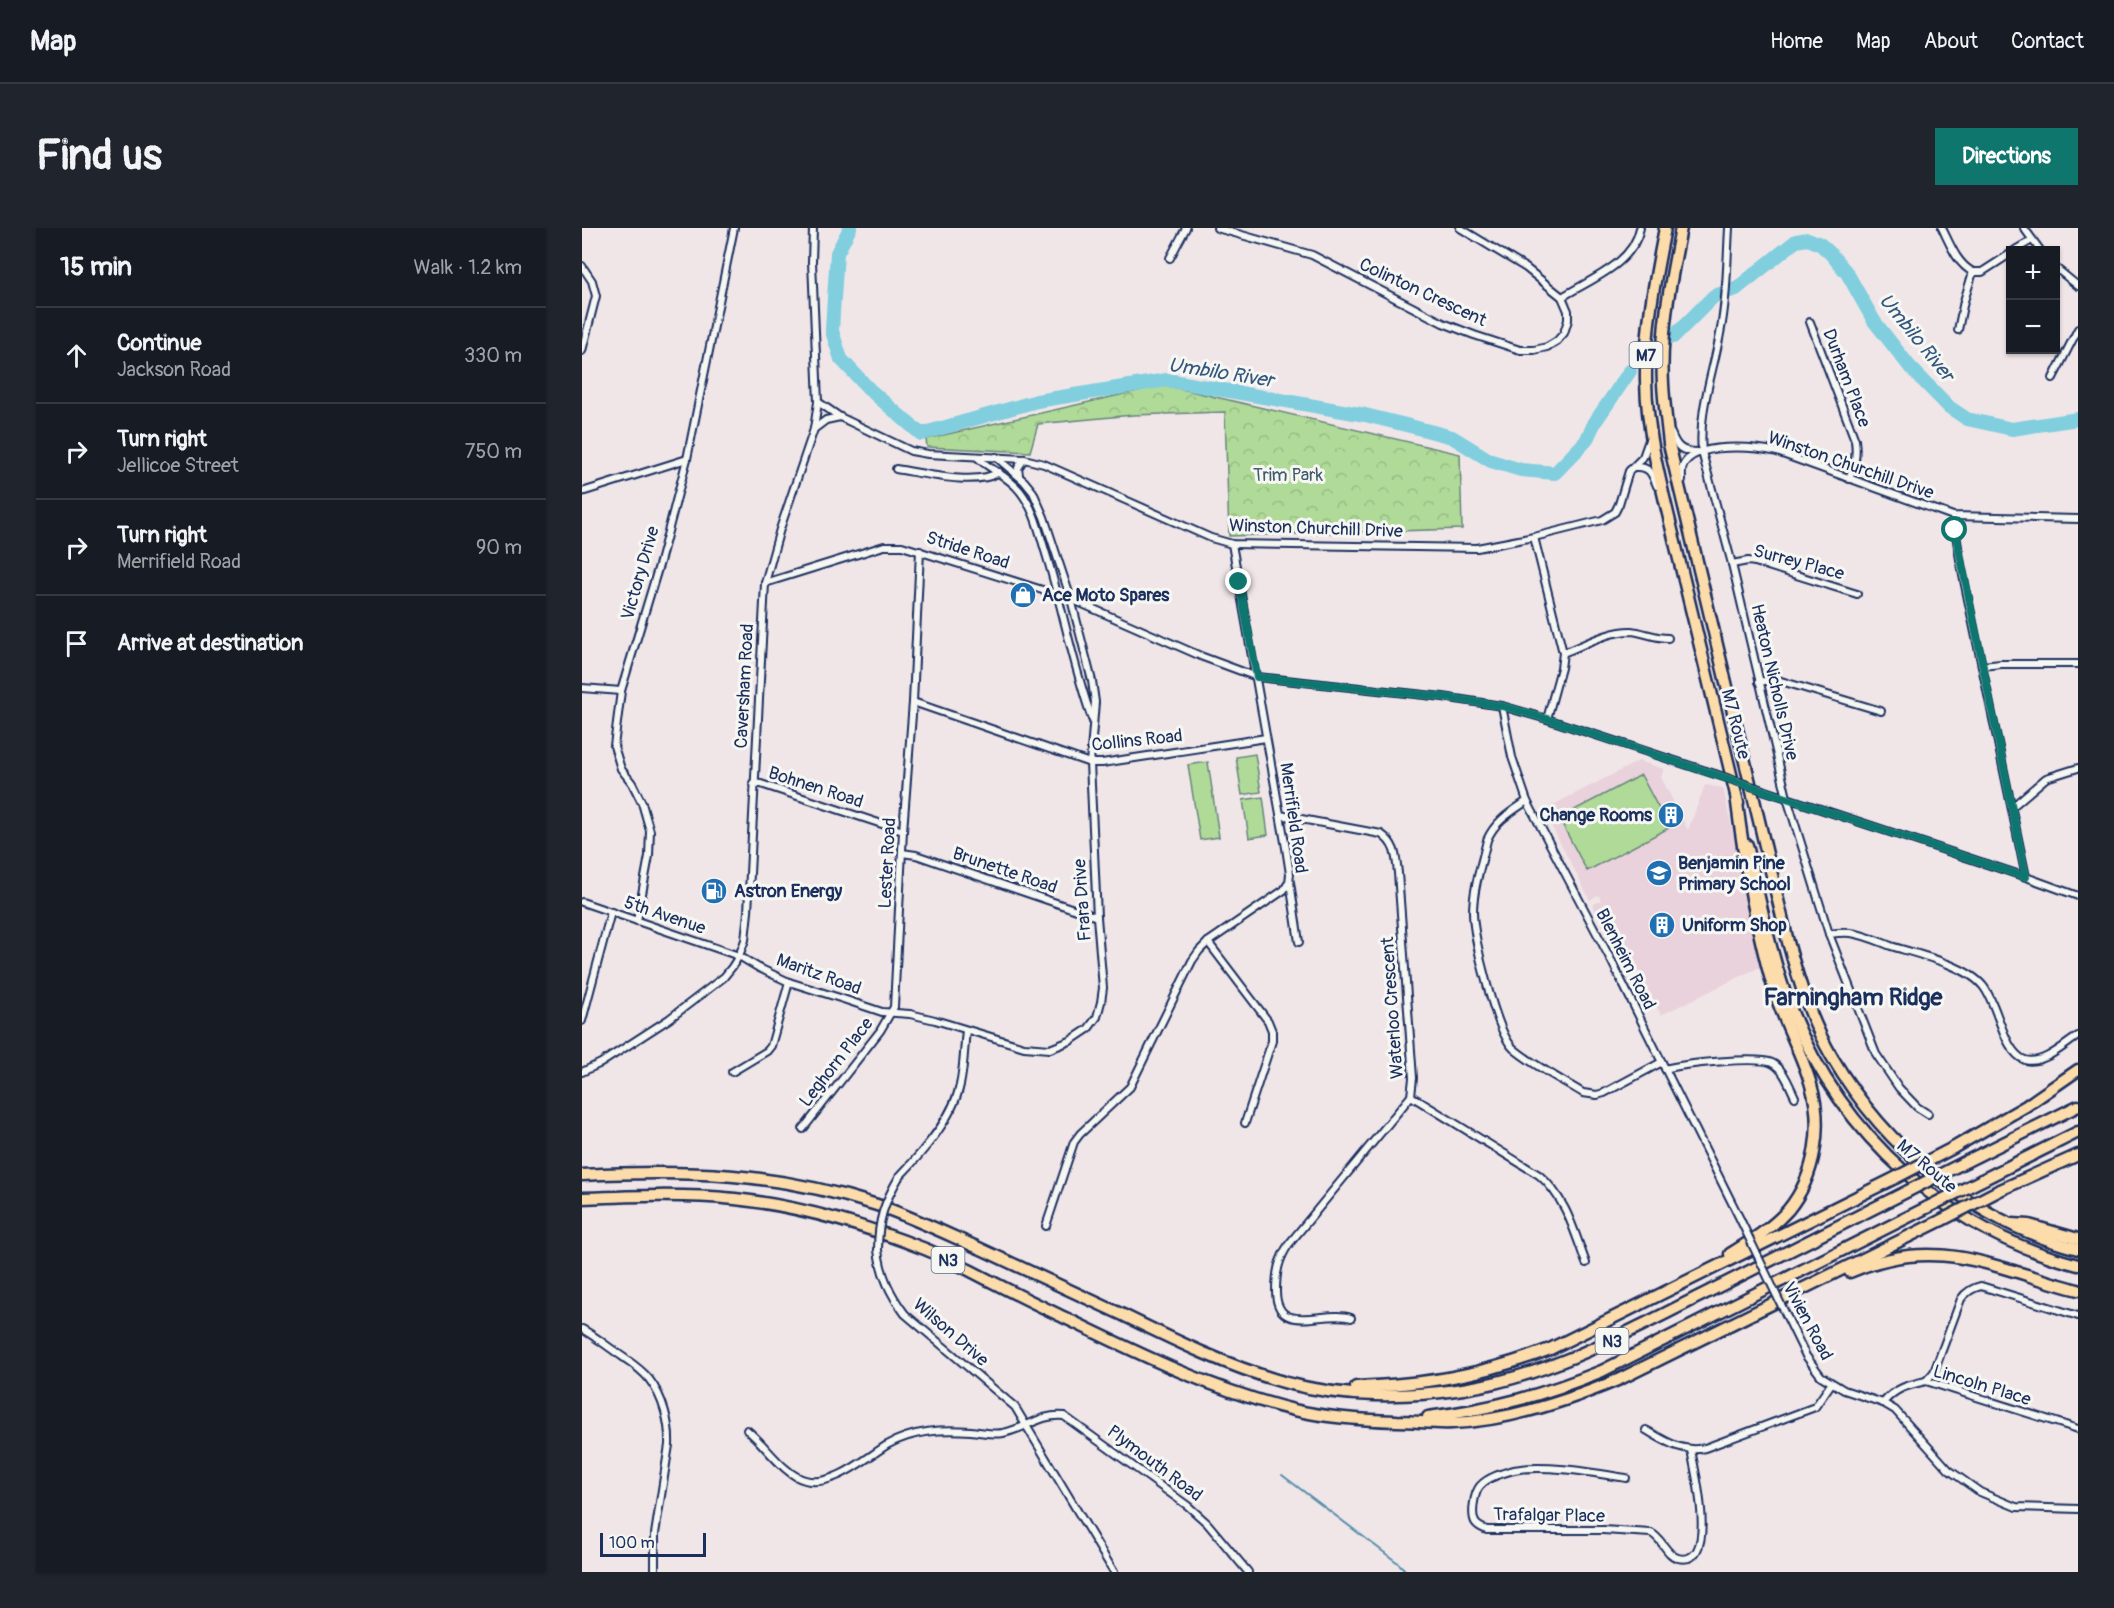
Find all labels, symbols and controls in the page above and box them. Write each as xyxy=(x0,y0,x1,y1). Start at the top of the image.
text: Map xyxy=(30,24,76,59)
text: Home xyxy=(1770,28,1823,55)
text: Map xyxy=(1856,28,1891,55)
text: About xyxy=(1924,28,1978,55)
text: Contact xyxy=(2011,28,2084,55)
button: Directions xyxy=(1935,128,2078,185)
text: Find us xyxy=(36,130,162,182)
map controls xyxy=(2006,246,2060,354)
button: + xyxy=(2006,246,2060,300)
text: 15 min xyxy=(60,251,132,283)
street label: Colinton Crescent xyxy=(1355,253,1491,332)
text: Walk · 1.2 km xyxy=(414,255,522,280)
water label: Umbilo River xyxy=(1874,288,1961,389)
button: − xyxy=(2006,300,2060,354)
street label: Durham Place xyxy=(1817,326,1876,431)
text: Continue xyxy=(117,329,201,357)
icon: ahead xyxy=(60,339,93,372)
road number: M7 xyxy=(1630,342,1662,368)
text: 330 m xyxy=(464,343,522,368)
water label: Umbilo River xyxy=(1167,352,1278,394)
text: Jackson Road xyxy=(117,357,231,382)
text: Turn right xyxy=(117,425,207,453)
street label: Winston Churchill Drive xyxy=(1765,426,1937,505)
icon: right xyxy=(60,435,93,468)
text: 750 m xyxy=(465,439,522,464)
text: Jellicoe Street xyxy=(117,453,239,478)
park label: Trim Park xyxy=(1253,464,1324,487)
street label: Winston Churchill Drive xyxy=(1229,514,1403,543)
route start xyxy=(1941,516,1967,542)
text: Turn right xyxy=(117,521,207,549)
street label: Victory Drive xyxy=(616,523,665,623)
street label: Stride Road xyxy=(923,526,1013,575)
icon: right xyxy=(60,531,93,564)
text: 90 m xyxy=(476,535,522,560)
street label: Surrey Place xyxy=(1751,539,1847,586)
text: Merrifield Road xyxy=(117,549,241,574)
route end xyxy=(1225,568,1251,594)
shop icon: Ace Moto Spares xyxy=(1008,580,1038,610)
place label: Ace Moto Spares xyxy=(1042,584,1170,607)
street label: Heaton Nicholls Drive xyxy=(1745,602,1804,763)
street label: Caversham Road xyxy=(730,623,759,749)
icon: arrive xyxy=(60,627,93,660)
text: Arrive at destination xyxy=(117,629,303,657)
street label: M7 Route xyxy=(1716,687,1755,762)
street label: Collins Road xyxy=(1090,724,1184,757)
street label: Bohnen Road xyxy=(766,761,866,814)
street label: Merrifield Road xyxy=(1274,761,1313,875)
building icon: Change Rooms xyxy=(1656,800,1686,830)
place label: Change Rooms xyxy=(1540,804,1653,827)
street label: Lester Road xyxy=(874,817,901,909)
street label: Brunette Road xyxy=(949,842,1060,899)
place label: Benjamin Pine Primary School xyxy=(1678,852,1791,896)
street label: Frara Drive xyxy=(1068,858,1097,942)
school or university icon: Benjamin Pine Primary School xyxy=(1644,858,1674,888)
fuel station icon: Astron Energy xyxy=(699,876,729,906)
place label: Astron Energy xyxy=(734,880,843,903)
street label: 5th Avenue xyxy=(621,891,709,940)
street label: Blenheim Road xyxy=(1590,905,1661,1014)
building icon: Uniform Shop xyxy=(1647,910,1677,940)
place label: Uniform Shop xyxy=(1682,914,1787,937)
street label: Waterloo Crescent xyxy=(1376,935,1409,1080)
street label: Maritz Road xyxy=(773,948,864,1000)
district label: Farningham Ridge xyxy=(1764,983,1944,1012)
street label: Leghorn Place xyxy=(794,1013,879,1112)
street label: M7 Route xyxy=(1892,1135,1962,1198)
road number: N3 xyxy=(932,1247,964,1273)
street label: Vivien Road xyxy=(1777,1278,1838,1364)
street label: Wilson Drive xyxy=(908,1293,993,1372)
road number: N3 xyxy=(1596,1328,1628,1354)
street label: Lincoln Place xyxy=(1930,1360,2034,1411)
street label: Plymouth Road xyxy=(1102,1420,1207,1507)
street label: Trafalgar Place xyxy=(1493,1503,1605,1528)
scale bar xyxy=(600,1530,706,1558)
text: 100 m xyxy=(609,1533,655,1553)

